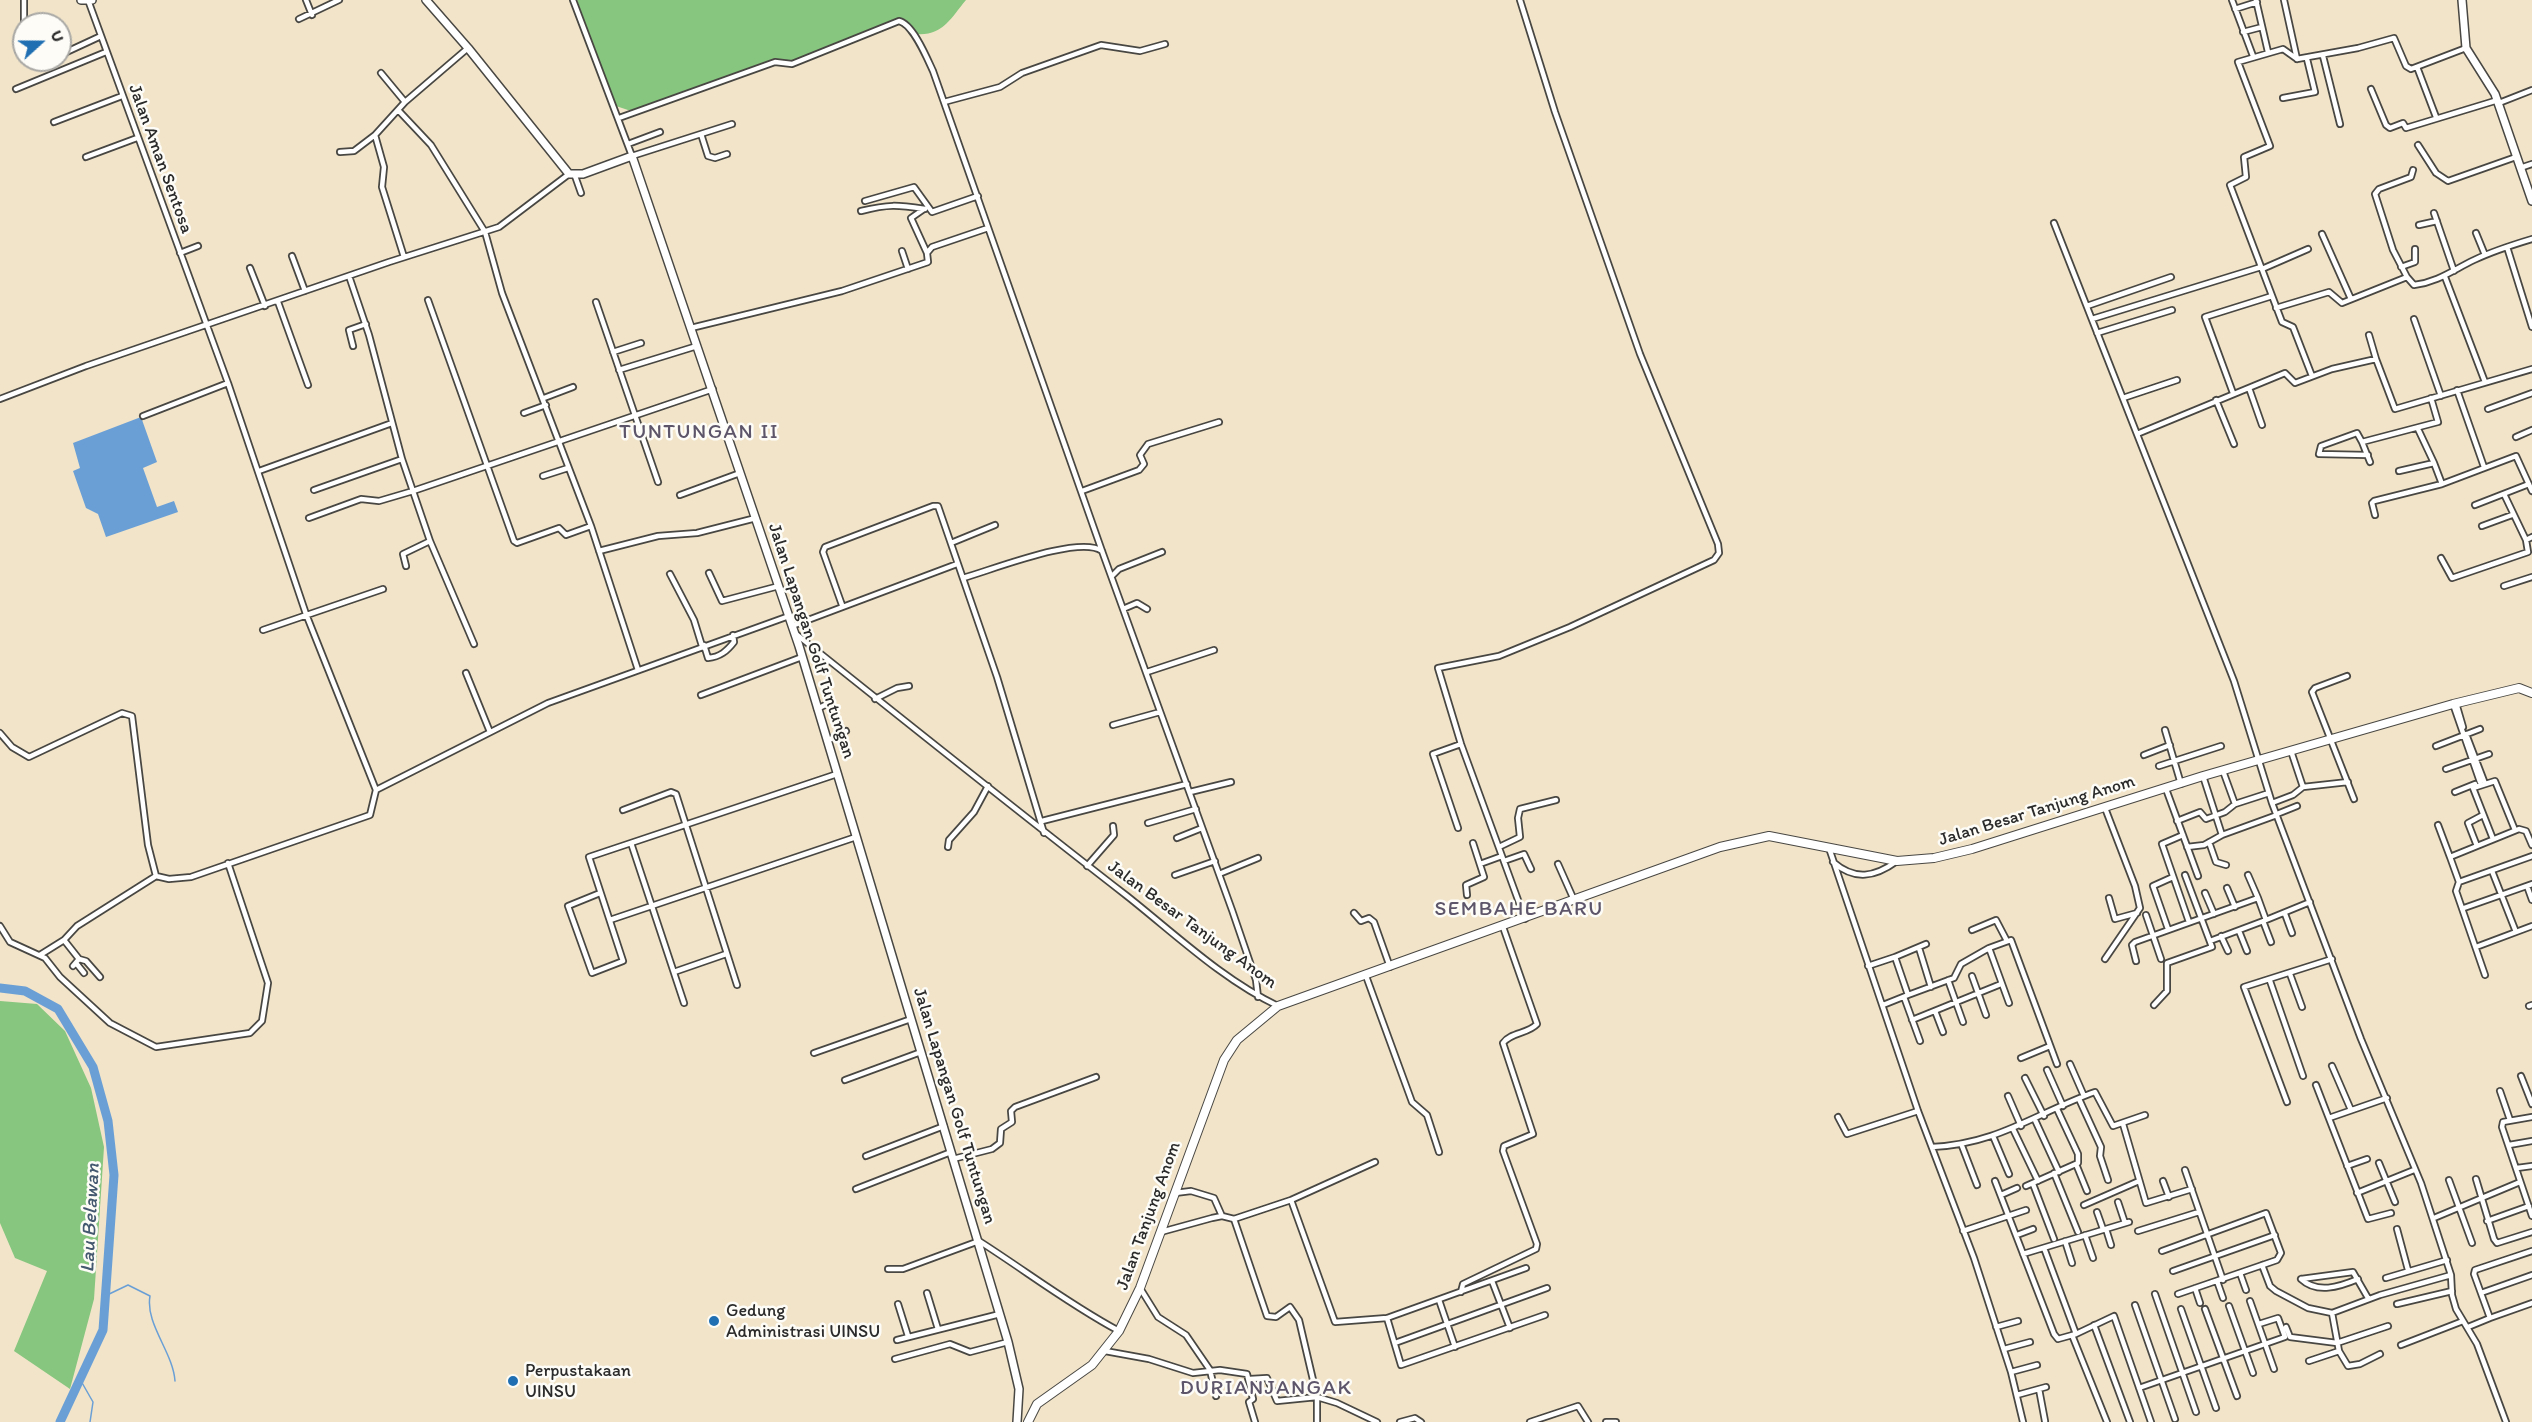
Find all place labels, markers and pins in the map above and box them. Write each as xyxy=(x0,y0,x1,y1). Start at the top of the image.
place label: Gedung Administrasi UINSU xyxy=(726,1300,880,1342)
marker: Gedung Administrasi UINSU xyxy=(707,1314,721,1328)
place label: Perpustakaan UINSU xyxy=(525,1360,631,1402)
marker: Perpustakaan UINSU xyxy=(506,1374,520,1388)

